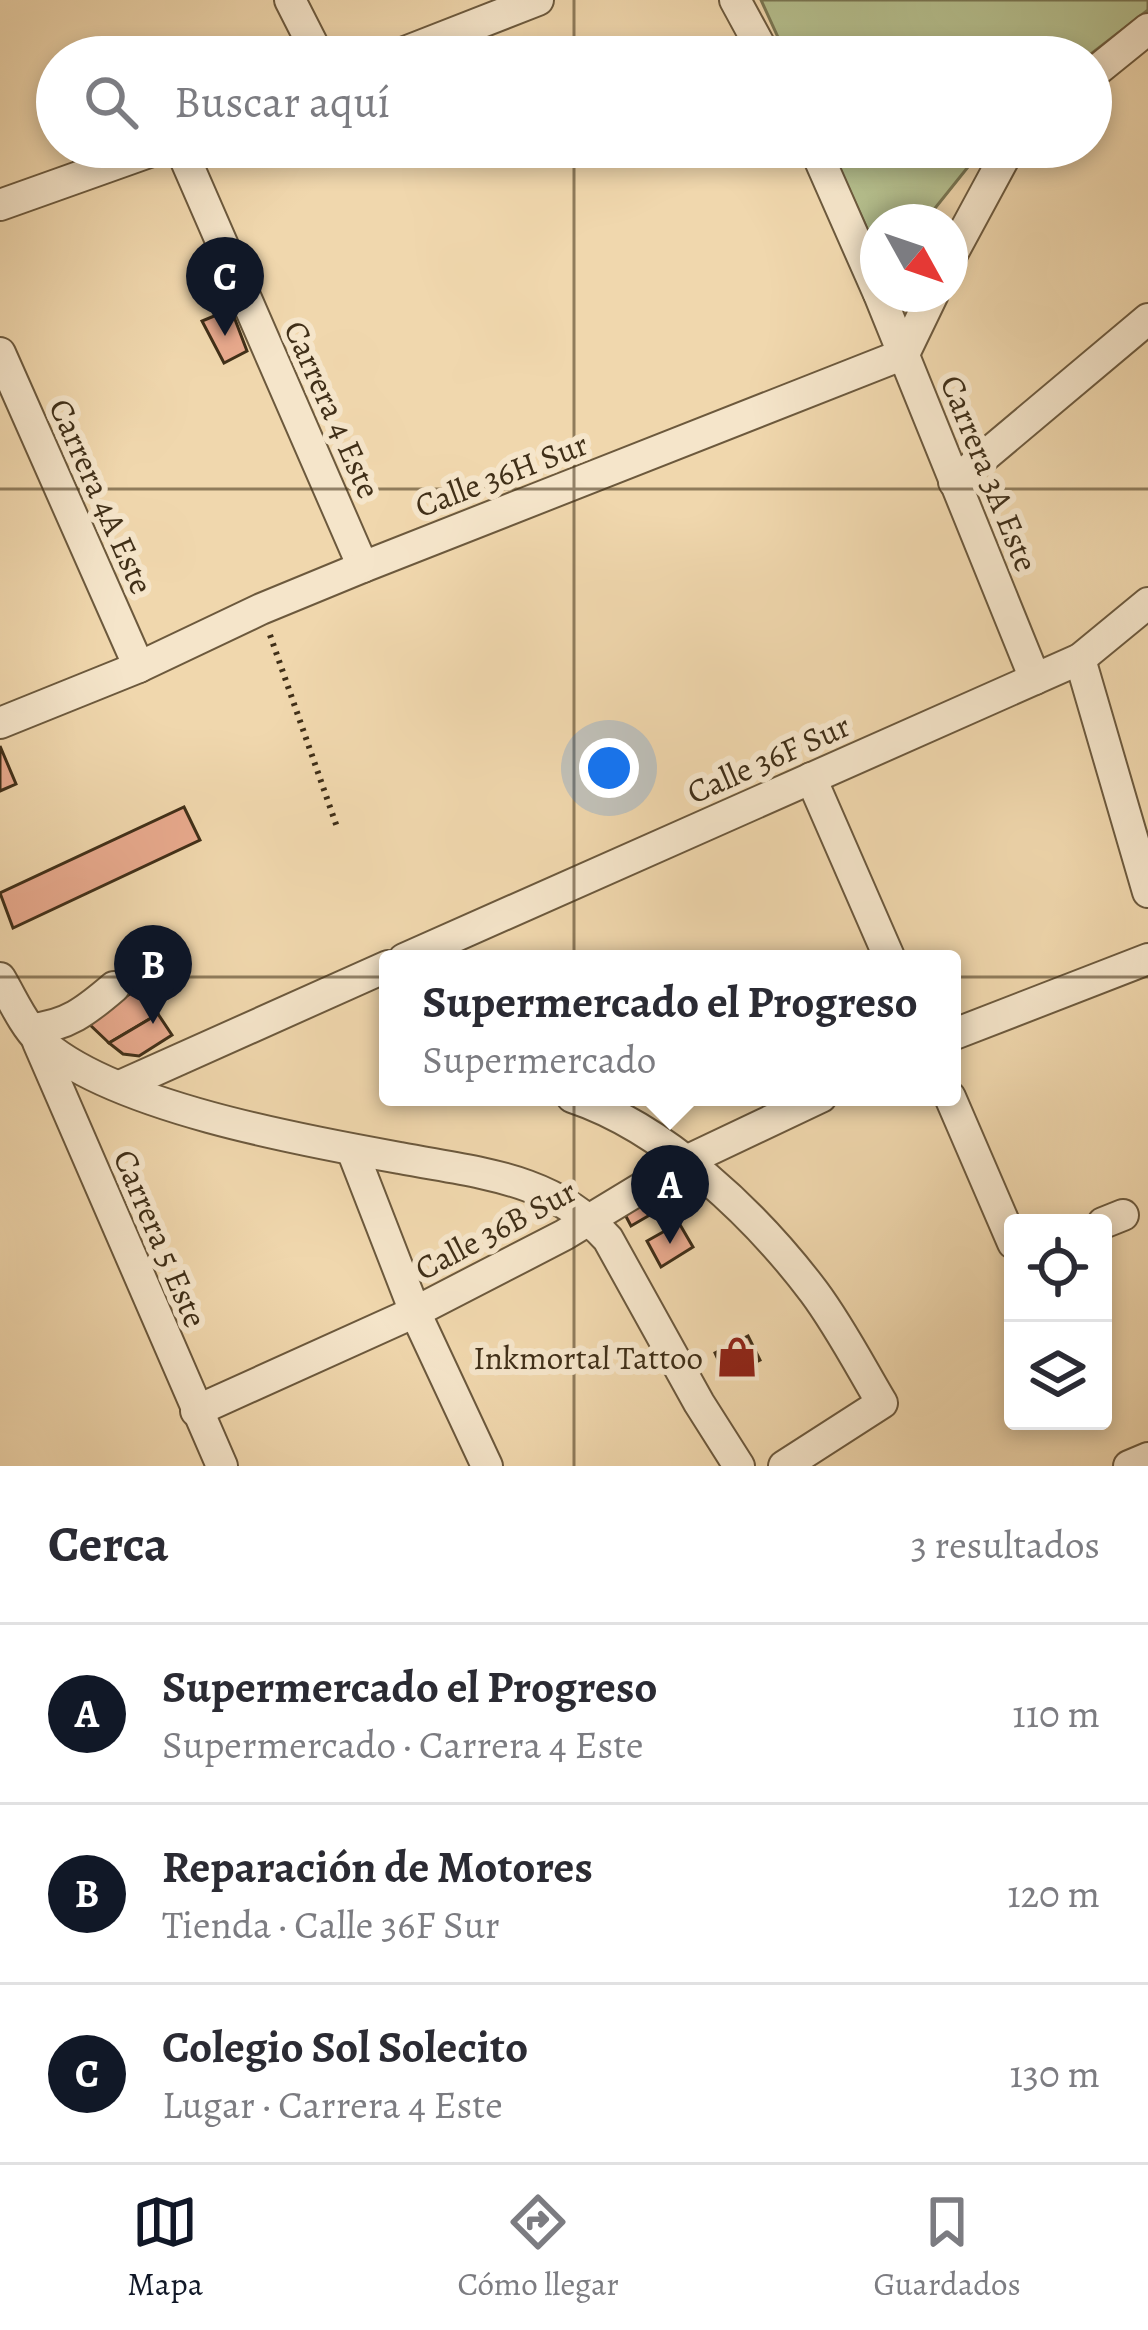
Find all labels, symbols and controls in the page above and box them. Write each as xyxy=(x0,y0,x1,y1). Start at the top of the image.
search box xyxy=(36,36,1112,168)
icon: search xyxy=(78,69,144,135)
text: Buscar aquí xyxy=(174,71,390,133)
north arrow xyxy=(860,204,968,312)
pin: C xyxy=(186,237,264,336)
street label: Carrera 4 Este xyxy=(273,313,392,505)
street label: Carrera 3A Este xyxy=(930,368,1049,578)
street label: Carrera 4A Este xyxy=(38,392,165,601)
street label: Calle 36H Sur xyxy=(408,421,594,528)
street label: Calle 36F Sur xyxy=(680,703,857,814)
your location xyxy=(579,738,639,798)
pin: B xyxy=(114,925,192,1024)
popup xyxy=(379,950,961,1106)
text: Supermercado el Progreso xyxy=(422,971,918,1033)
text: Supermercado xyxy=(422,1033,656,1086)
street label: Carrera 5 Este xyxy=(103,1142,218,1334)
pin: A xyxy=(631,1145,709,1244)
street label: Calle 36B Sur xyxy=(407,1168,584,1291)
map controls xyxy=(1004,1214,1112,1430)
button: locate xyxy=(1004,1214,1112,1322)
button: layers xyxy=(1004,1322,1112,1430)
shop icon: Inkmortal Tattoo xyxy=(714,1334,760,1380)
place label: Inkmortal Tattoo xyxy=(473,1335,703,1380)
text: Cerca xyxy=(48,1509,169,1579)
text: 3 resultados xyxy=(911,1518,1100,1571)
text: Supermercado el Progreso xyxy=(162,1656,657,1718)
text: A xyxy=(75,1687,99,1740)
text: 110 m xyxy=(1012,1687,1100,1740)
text: Supermercado · Carrera 4 Este xyxy=(162,1718,644,1771)
text: Reparación de Motores xyxy=(162,1836,593,1898)
text: B xyxy=(75,1867,99,1920)
text: 120 m xyxy=(1007,1867,1100,1920)
text: Tienda · Calle 36F Sur xyxy=(162,1898,500,1951)
text: Colegio Sol Solecito xyxy=(162,2016,528,2078)
text: C xyxy=(75,2047,99,2100)
text: 130 m xyxy=(1009,2047,1100,2100)
text: Lugar · Carrera 4 Este xyxy=(162,2078,503,2131)
tab: Mapa xyxy=(127,2189,203,2306)
tab: Cómo llegar xyxy=(457,2189,619,2306)
tab: Guardados xyxy=(873,2189,1021,2306)

